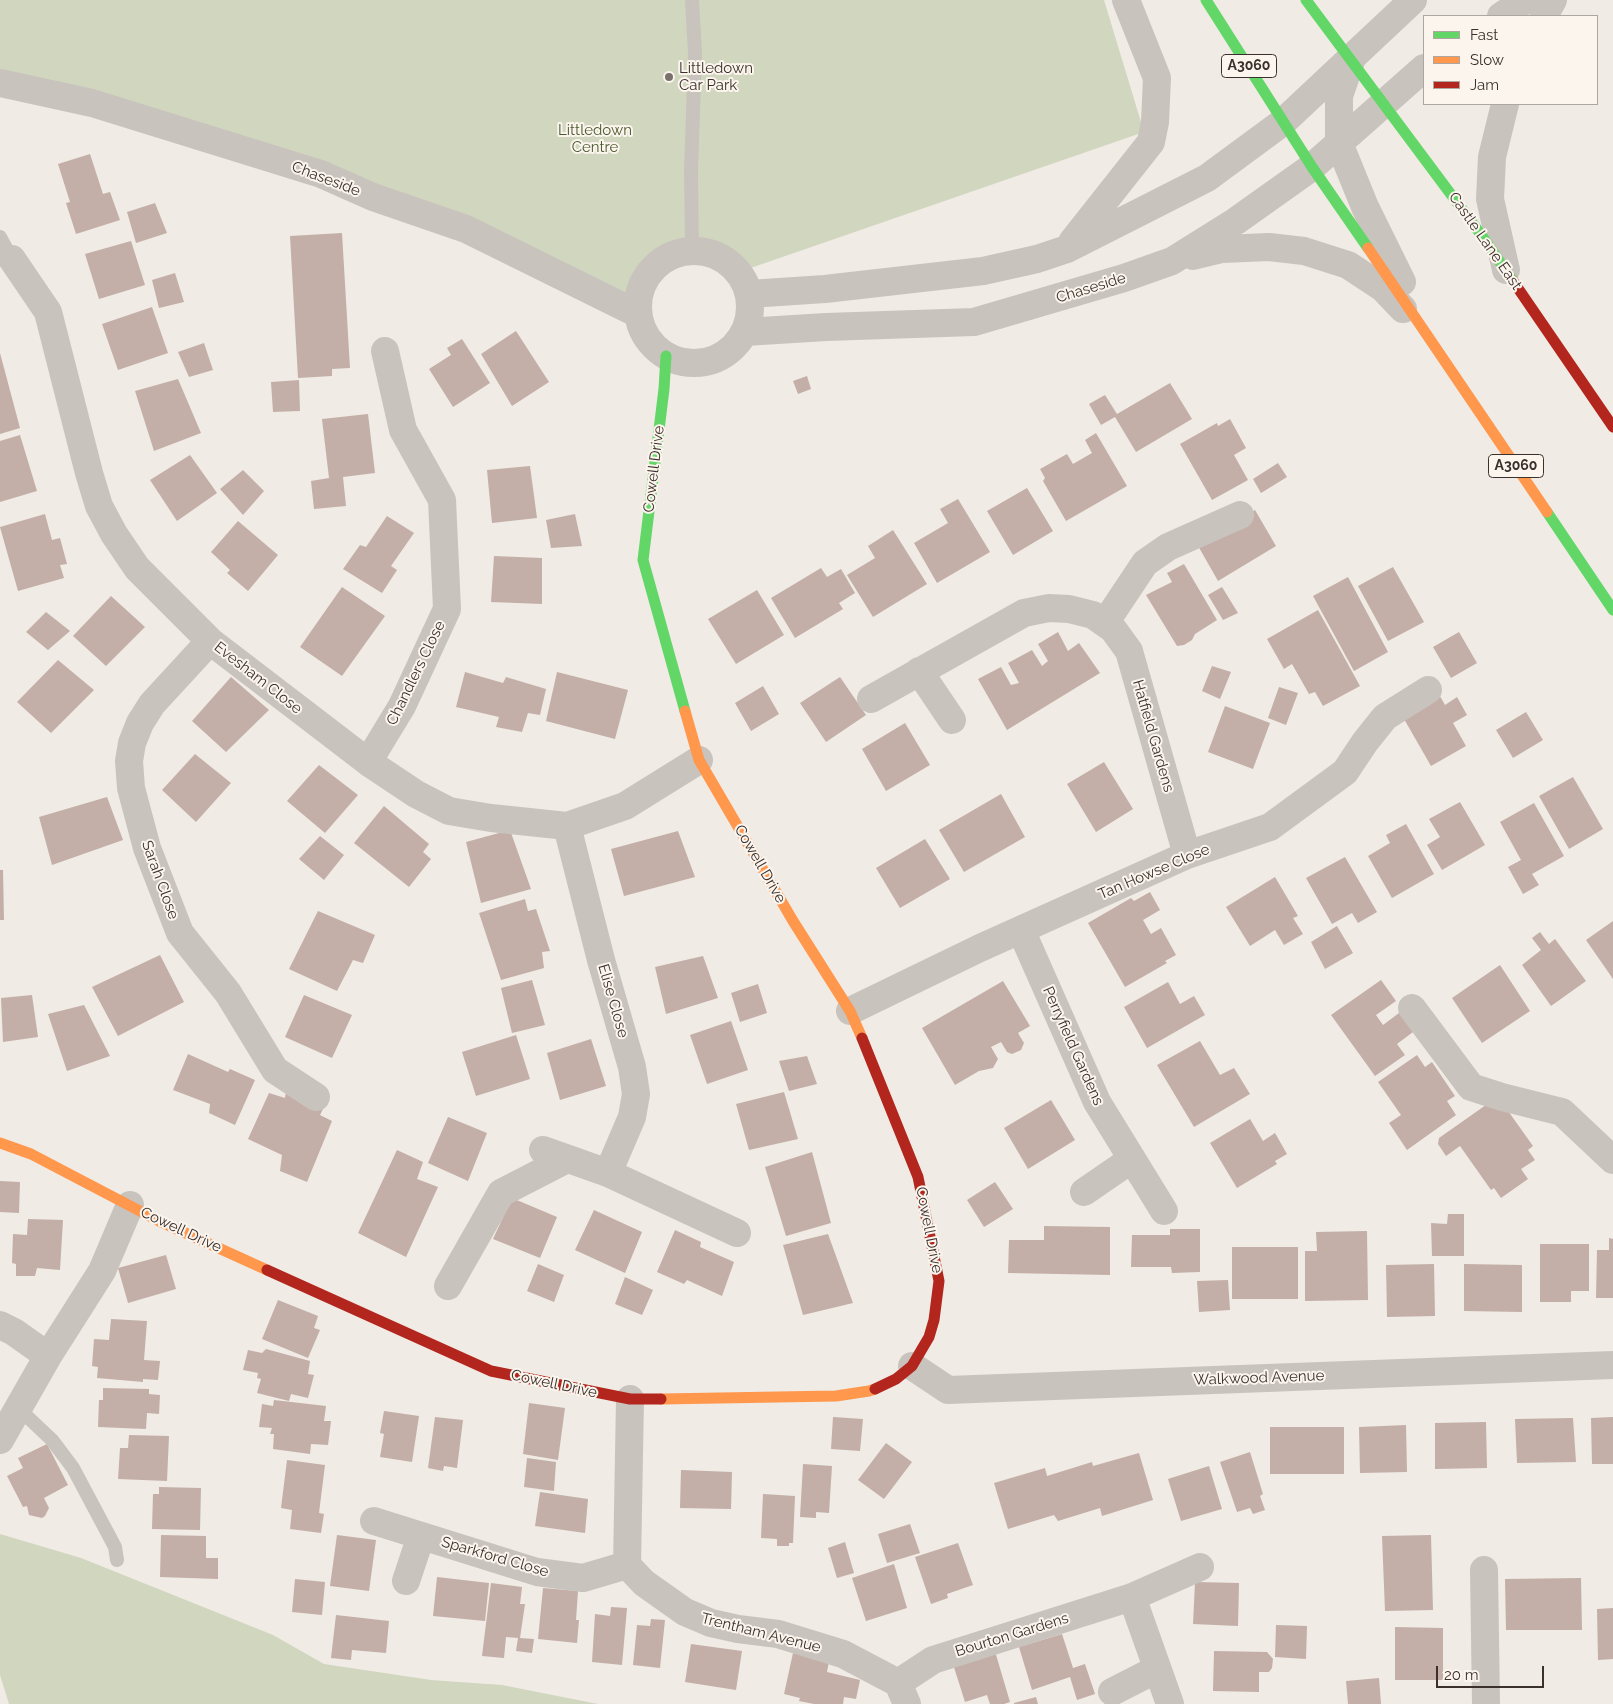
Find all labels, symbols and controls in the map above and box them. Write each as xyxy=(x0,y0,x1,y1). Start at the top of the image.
legend xyxy=(1423,15,1598,105)
text: Fast xyxy=(1470,26,1498,44)
text: Slow xyxy=(1470,51,1504,69)
road number: A3060 xyxy=(1222,54,1276,78)
place label: Littledown Car Park xyxy=(679,59,753,94)
marker: Littledown Car Park xyxy=(663,71,675,83)
text: Jam xyxy=(1470,76,1499,94)
park label: Littledown Centre xyxy=(558,121,632,156)
street label: Chaseside xyxy=(289,158,363,200)
street label: Castle Lane East xyxy=(1445,189,1525,293)
street label: Chaseside xyxy=(1054,269,1128,307)
street label: Cowell Drive xyxy=(640,425,668,513)
road number: A3060 xyxy=(1488,454,1544,478)
street label: Chandlers Close xyxy=(383,618,449,728)
street label: Evesham Close xyxy=(211,638,305,718)
street label: Hatfield Gardens xyxy=(1128,678,1178,794)
street label: Cowell Drive xyxy=(730,822,790,906)
street label: Sarah Close xyxy=(137,838,183,922)
street label: Tan Howse Close xyxy=(1096,840,1212,904)
street label: Elise Close xyxy=(594,962,632,1040)
street label: Perryfield Gardens xyxy=(1039,984,1107,1108)
street label: Cowell Drive xyxy=(912,1185,946,1275)
street label: Cowell Drive xyxy=(138,1203,224,1257)
street label: Cowell Drive xyxy=(509,1366,599,1402)
street label: Walkwood Avenue xyxy=(1193,1367,1325,1389)
street label: Sparkford Close xyxy=(439,1533,551,1581)
street label: Trentham Avenue xyxy=(699,1609,823,1657)
street label: Bourton Gardens xyxy=(953,1609,1071,1661)
scale bar xyxy=(1438,1656,1546,1688)
text: 20 m xyxy=(1444,1666,1479,1684)

